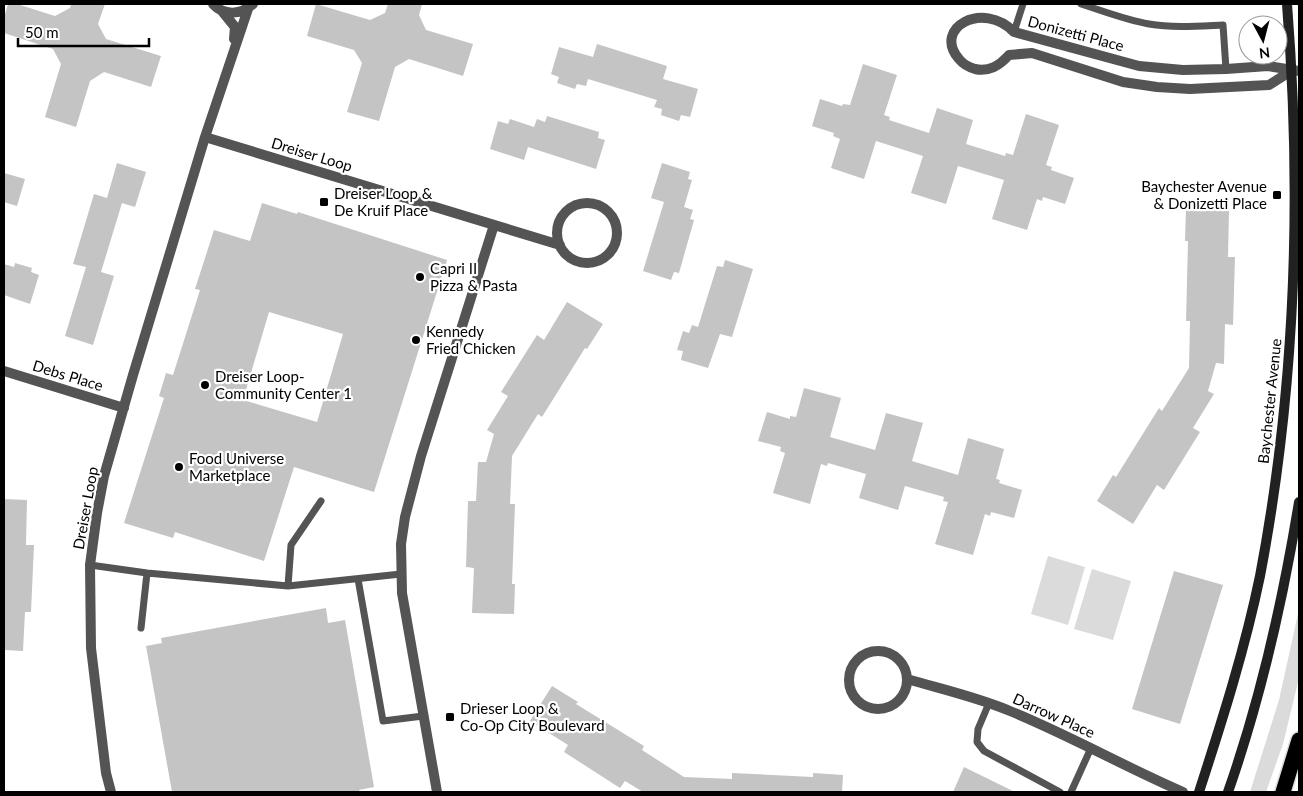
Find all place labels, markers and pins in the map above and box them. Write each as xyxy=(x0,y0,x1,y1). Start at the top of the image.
place label: Baychester Avenue & Donizetti Place xyxy=(1141,177,1267,212)
place label: Dreiser Loop & De Kruif Place xyxy=(334,184,433,219)
marker: Baychester Avenue & Donizetti Place xyxy=(1271,189,1283,201)
marker: Dreiser Loop & De Kruif Place xyxy=(318,196,330,208)
place label: Capri II Pizza & Pasta xyxy=(430,259,518,294)
marker: Capri II Pizza & Pasta xyxy=(414,271,426,283)
place label: Kennedy Fried Chicken xyxy=(426,322,516,357)
marker: Kennedy Fried Chicken xyxy=(410,334,422,346)
place label: Dreiser Loop- Community Center 1 xyxy=(215,367,352,402)
marker: Dreiser Loop- Community Center 1 xyxy=(199,379,211,391)
place label: Food Universe Marketplace xyxy=(189,449,284,484)
marker: Food Universe Marketplace xyxy=(173,461,185,473)
place label: Drieser Loop & Co-Op City Boulevard xyxy=(460,699,605,734)
marker: Drieser Loop & Co-Op City Boulevard xyxy=(444,711,456,723)

